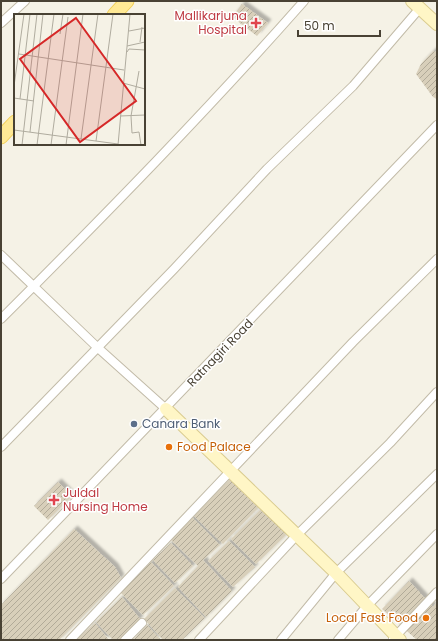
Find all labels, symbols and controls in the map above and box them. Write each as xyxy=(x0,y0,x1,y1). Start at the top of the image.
place label: Mallikarjuna Hospital xyxy=(174,7,247,38)
scale bar xyxy=(298,12,380,38)
inset map xyxy=(14,14,145,145)
marker: Mallikarjuna Hospital xyxy=(250,17,262,29)
text: 50 m xyxy=(304,17,335,34)
street label: Ratnagiri Road xyxy=(183,315,256,390)
place label: Canara Bank xyxy=(142,415,221,432)
marker: Canara Bank xyxy=(129,419,139,429)
place label: Food Palace xyxy=(177,438,251,455)
marker: Food Palace xyxy=(164,442,174,452)
place label: Juldal Nursing Home xyxy=(63,484,148,515)
marker: Juldal Nursing Home xyxy=(48,494,60,506)
place label: Local Fast Food xyxy=(326,609,418,626)
marker: Local Fast Food xyxy=(421,613,431,623)

